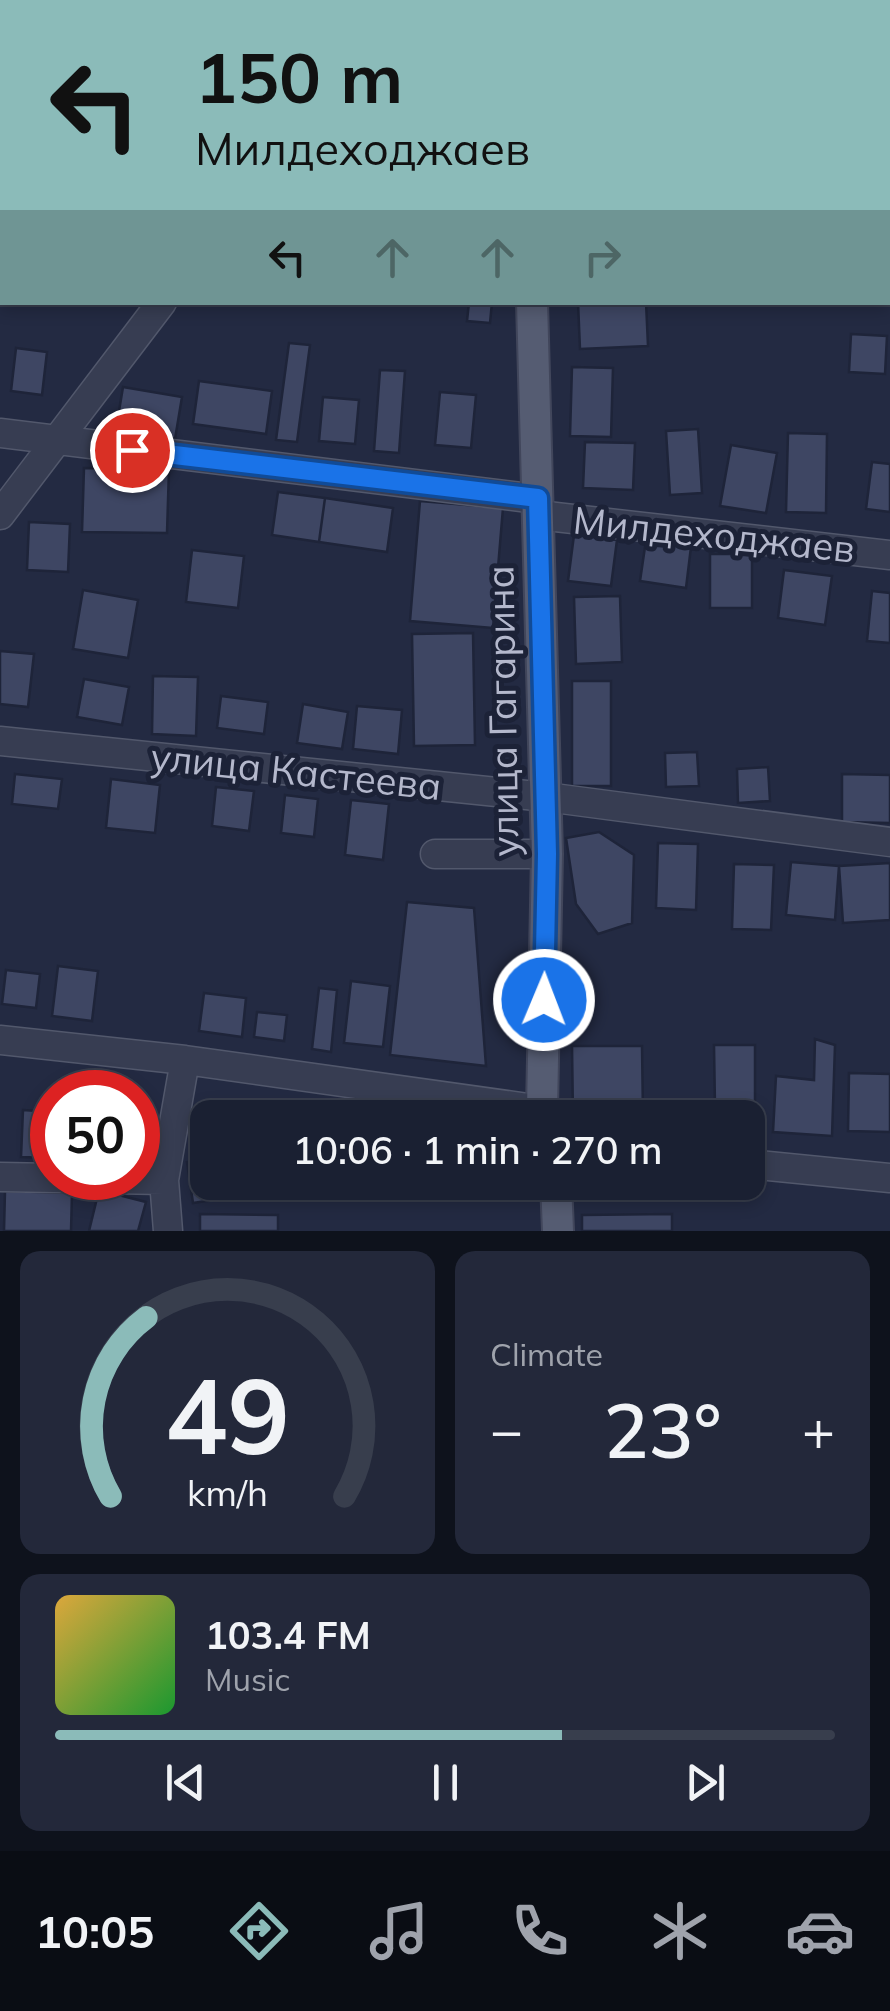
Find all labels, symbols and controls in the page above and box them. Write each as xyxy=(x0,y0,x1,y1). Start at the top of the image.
text: 150 m xyxy=(195,33,403,121)
icon: left xyxy=(30,40,160,170)
text: Милдеходжаев xyxy=(195,120,530,176)
icon: left xyxy=(260,230,315,285)
icon: ahead xyxy=(365,230,420,285)
icon: ahead xyxy=(470,230,525,285)
icon: right xyxy=(575,230,630,285)
pin xyxy=(90,408,175,493)
icon: arrive xyxy=(105,423,160,478)
street label: Милдеходжаев xyxy=(571,495,857,573)
street label: улица Гагарина xyxy=(475,565,529,857)
street label: улица Кастеева xyxy=(149,732,444,810)
position arrow xyxy=(492,948,596,1052)
speed limit sign: 50 xyxy=(30,1070,160,1200)
text: 10:06 · 1 min · 270 m xyxy=(292,1126,663,1174)
text: Climate xyxy=(490,1334,603,1374)
text: 49 xyxy=(165,1349,290,1480)
text: 23° xyxy=(603,1383,722,1477)
text: − xyxy=(490,1395,523,1464)
text: + xyxy=(802,1395,835,1464)
text: km/h xyxy=(187,1470,268,1515)
text: 103.4 FM xyxy=(205,1611,371,1659)
text: Music xyxy=(205,1659,290,1699)
icon: previous xyxy=(158,1755,213,1810)
icon: pause xyxy=(418,1755,473,1810)
icon: next xyxy=(678,1755,733,1810)
icon: directions xyxy=(224,1896,294,1966)
icon: music xyxy=(364,1896,434,1966)
icon: phone xyxy=(505,1896,575,1966)
icon: climate xyxy=(645,1896,715,1966)
icon: car xyxy=(785,1896,855,1966)
text: 10:05 xyxy=(35,1903,154,1959)

